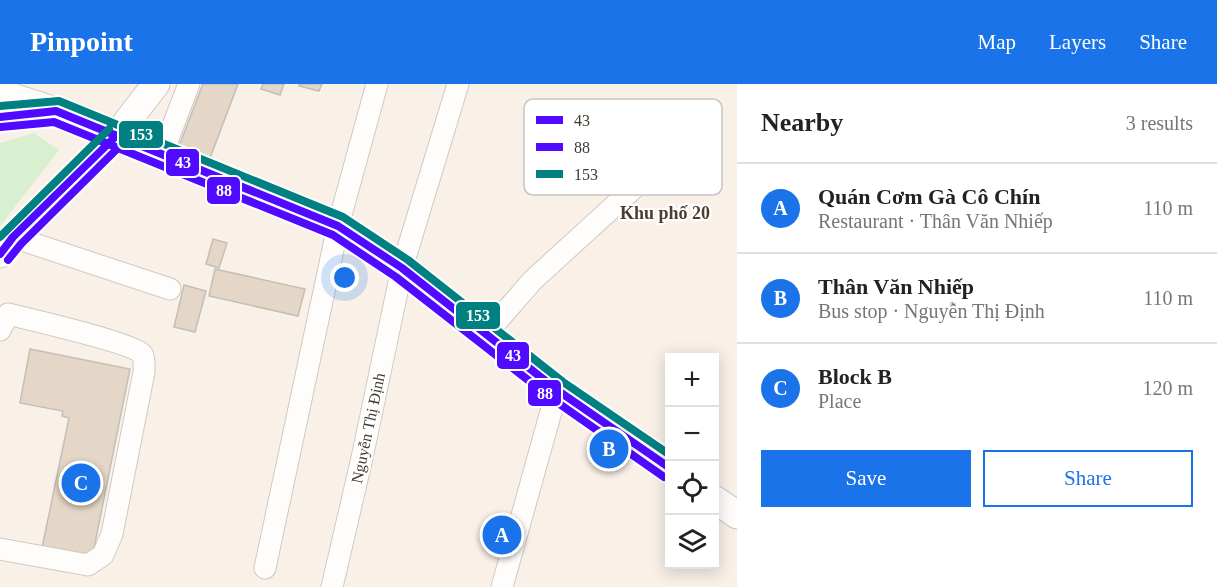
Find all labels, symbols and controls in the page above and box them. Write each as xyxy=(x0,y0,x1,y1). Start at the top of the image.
text: Pinpoint xyxy=(30,26,133,57)
text: Map xyxy=(978,30,1016,54)
text: Layers xyxy=(1049,30,1106,54)
text: Share xyxy=(1139,30,1187,54)
legend xyxy=(524,99,722,195)
text: Nearby xyxy=(761,108,843,137)
text: 43 xyxy=(574,112,590,129)
text: 3 results xyxy=(1126,112,1193,134)
line badge: 153 xyxy=(118,120,164,149)
text: 153 xyxy=(129,126,153,143)
text: 88 xyxy=(574,139,590,156)
line badge: 43 xyxy=(165,148,200,177)
text: 43 xyxy=(175,154,191,171)
text: 153 xyxy=(574,166,598,183)
line badge: 88 xyxy=(206,176,241,205)
text: 88 xyxy=(216,182,232,199)
text: Quán Cơm Gà Cô Chín xyxy=(818,184,1040,209)
text: A xyxy=(773,197,788,219)
text: 110 m xyxy=(1143,197,1193,219)
district label: Khu phố 20 xyxy=(620,203,710,223)
text: Restaurant · Thân Văn Nhiếp xyxy=(818,210,1053,232)
your location xyxy=(330,263,359,292)
text: Thân Văn Nhiếp xyxy=(818,274,974,299)
text: B xyxy=(774,287,787,309)
text: 110 m xyxy=(1143,287,1193,309)
text: Bus stop · Nguyễn Thị Định xyxy=(818,300,1045,322)
line badge: 153 xyxy=(455,301,501,330)
text: 153 xyxy=(466,307,490,324)
line badge: 43 xyxy=(496,341,530,370)
text: 43 xyxy=(505,347,521,364)
map controls xyxy=(665,353,719,569)
button: + xyxy=(665,353,719,407)
text: Block B xyxy=(818,364,892,389)
street label: Nguyễn Thị Định xyxy=(348,371,389,485)
text: C xyxy=(773,377,788,399)
text: 120 m xyxy=(1142,377,1193,399)
line badge: 88 xyxy=(527,379,562,407)
text: 88 xyxy=(537,385,553,402)
text: Place xyxy=(818,390,861,412)
button: − xyxy=(665,407,719,461)
pin: B xyxy=(590,426,628,472)
button: Save xyxy=(761,450,971,507)
button: Share xyxy=(983,450,1193,507)
pin: C xyxy=(62,460,100,506)
button: locate xyxy=(665,461,719,515)
pin: A xyxy=(482,512,522,558)
button: layers xyxy=(665,515,719,569)

